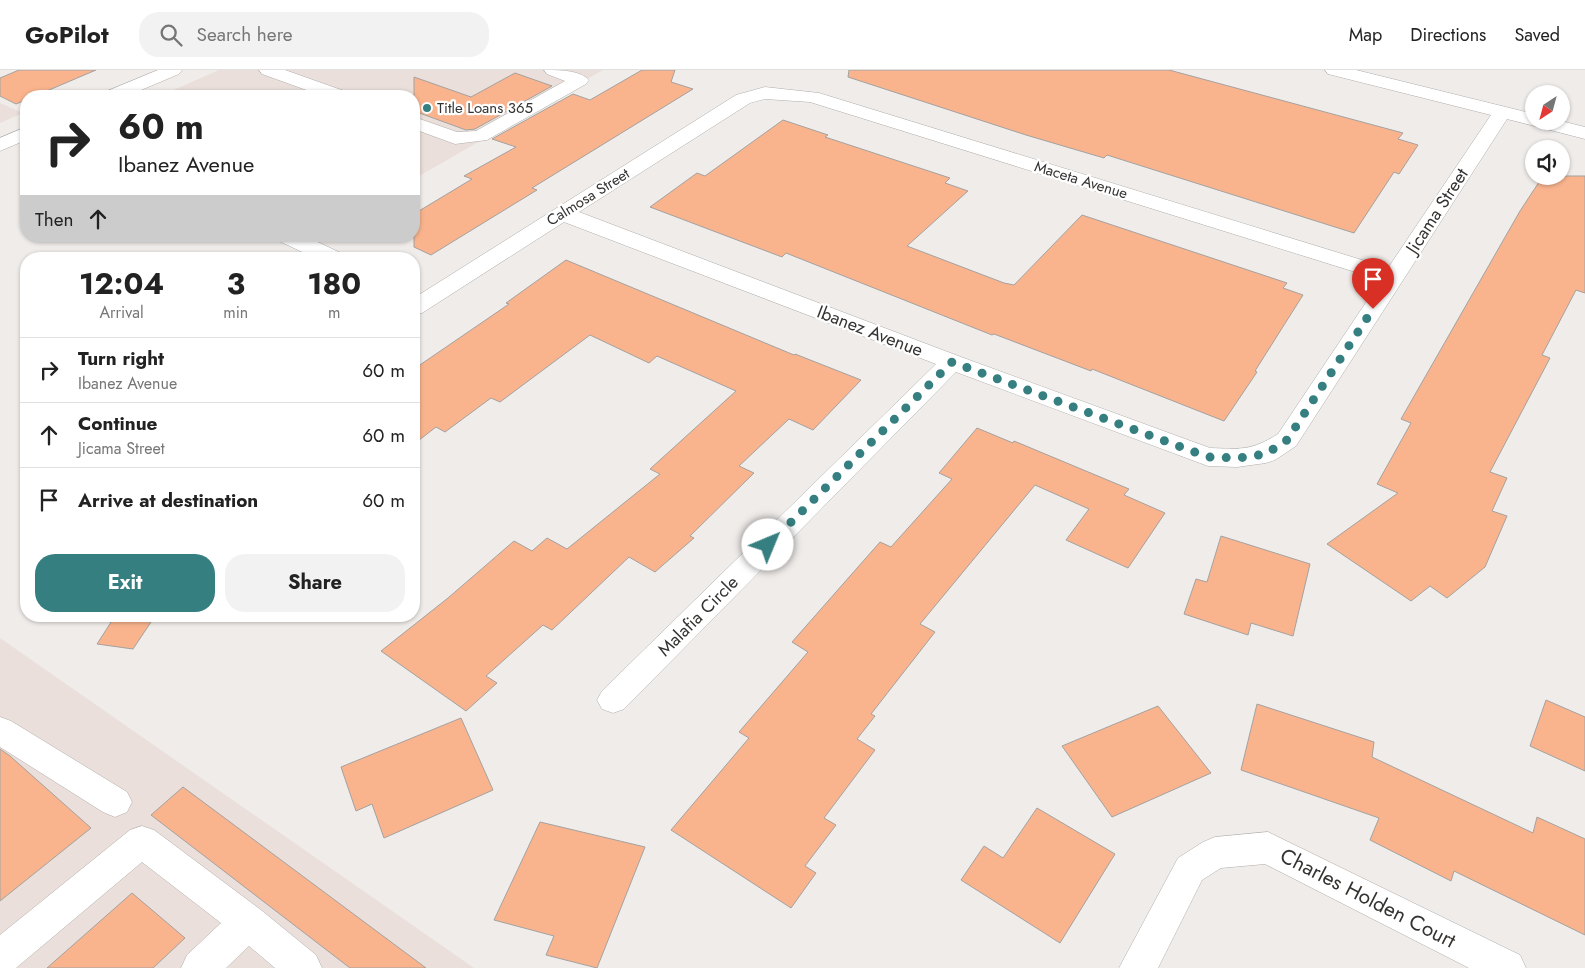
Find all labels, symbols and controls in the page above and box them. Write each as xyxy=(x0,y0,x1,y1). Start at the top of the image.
search box xyxy=(139,12,489,57)
text: GoPilot xyxy=(25,17,109,52)
icon: search xyxy=(157,21,185,49)
text: Search here xyxy=(197,21,293,48)
text: Map xyxy=(1349,22,1382,48)
text: Directions xyxy=(1410,22,1486,48)
text: Saved xyxy=(1514,22,1560,48)
north arrow xyxy=(1525,85,1570,130)
map controls xyxy=(1525,85,1570,185)
place label: Title Loans 365 xyxy=(437,97,533,119)
text: 60 m xyxy=(118,102,204,152)
marker: Title Loans 365 xyxy=(421,102,433,114)
icon: right xyxy=(35,110,100,175)
button: sound xyxy=(1525,140,1570,185)
text: Ibanez Avenue xyxy=(118,148,254,180)
street label: Maceta Avenue xyxy=(1032,155,1131,205)
street label: Calmosa Street xyxy=(542,162,634,231)
street label: Jicama Street xyxy=(1399,163,1475,261)
icon: ahead xyxy=(84,205,112,233)
text: Then xyxy=(35,206,74,233)
pin xyxy=(1352,258,1394,309)
text: 12:04 xyxy=(79,262,164,305)
text: 3 xyxy=(226,262,245,305)
text: 180 xyxy=(307,262,361,305)
icon: arrive xyxy=(1359,265,1387,293)
street label: Ibanez Avenue xyxy=(813,299,927,363)
text: Arrival xyxy=(100,301,144,324)
text: min xyxy=(223,301,248,324)
text: m xyxy=(328,301,340,324)
text: Turn right xyxy=(78,345,164,372)
icon: right xyxy=(35,356,63,384)
text: 60 m xyxy=(362,357,405,384)
text: Ibanez Avenue xyxy=(78,372,177,395)
text: Continue xyxy=(78,410,157,437)
icon: ahead xyxy=(35,421,63,449)
text: 60 m xyxy=(362,422,405,449)
text: Jicama Street xyxy=(78,437,165,460)
icon: arrive xyxy=(35,486,63,514)
text: Arrive at destination xyxy=(78,487,258,514)
text: 60 m xyxy=(362,487,405,514)
position arrow xyxy=(741,518,793,570)
button: Exit xyxy=(35,554,215,612)
button: Share xyxy=(225,554,405,612)
street label: Malafia Circle xyxy=(652,570,744,662)
street label: Charles Holden Court xyxy=(1275,841,1461,955)

